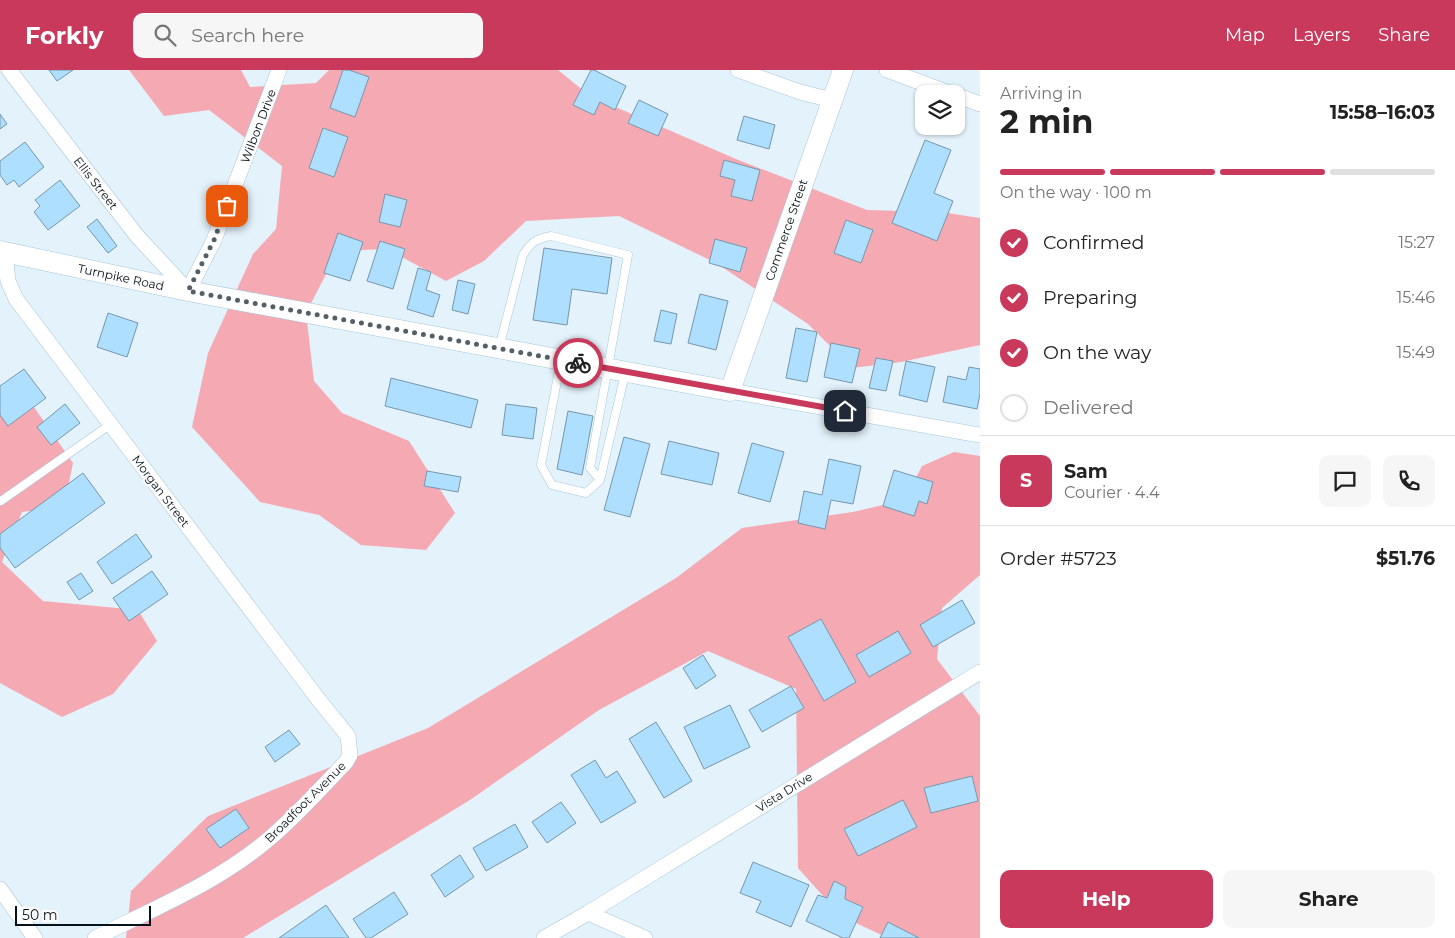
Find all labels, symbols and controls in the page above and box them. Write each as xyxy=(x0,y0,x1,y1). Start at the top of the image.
search box xyxy=(133,13,483,58)
text: Forkly xyxy=(25,21,103,50)
icon: search xyxy=(151,21,179,49)
text: Search here xyxy=(191,24,304,47)
text: Map xyxy=(1225,24,1265,46)
text: Layers xyxy=(1293,24,1350,46)
text: Share xyxy=(1378,24,1430,46)
text: Arriving in xyxy=(1000,84,1082,103)
map controls xyxy=(915,85,965,135)
button: layers xyxy=(915,85,965,135)
street label: Wilbon Drive xyxy=(237,87,279,165)
text: 15:58–16:03 xyxy=(1330,101,1435,124)
text: 2 min xyxy=(1000,102,1093,141)
street label: Ellis Street xyxy=(71,154,121,213)
street label: Commerce Street xyxy=(762,177,810,283)
text: On the way · 100 m xyxy=(1000,183,1152,202)
pin xyxy=(206,185,248,227)
icon: bag xyxy=(213,192,241,220)
icon: check xyxy=(1000,229,1028,257)
text: Confirmed xyxy=(1043,231,1144,254)
text: 15:27 xyxy=(1398,233,1435,252)
street label: Turnpike Road xyxy=(77,261,165,293)
icon: check xyxy=(1000,284,1028,312)
text: Preparing xyxy=(1043,286,1138,309)
text: 15:46 xyxy=(1396,288,1435,307)
courier xyxy=(553,338,603,388)
icon: check xyxy=(1000,339,1028,367)
text: On the way xyxy=(1043,341,1151,364)
text: 15:49 xyxy=(1397,343,1435,362)
icon: bike xyxy=(564,349,592,377)
pin xyxy=(824,390,866,432)
text: Delivered xyxy=(1043,396,1134,419)
icon: home xyxy=(831,397,859,425)
street label: Morgan Street xyxy=(129,452,193,530)
button: chat xyxy=(1319,455,1371,507)
button: phone xyxy=(1383,455,1435,507)
text: Sam xyxy=(1064,460,1108,483)
text: S xyxy=(1020,469,1032,492)
text: Courier · 4.4 xyxy=(1064,483,1160,502)
text: Order #5723 xyxy=(1000,547,1117,570)
text: $51.76 xyxy=(1376,547,1435,570)
street label: Broadfoot Avenue xyxy=(261,758,349,846)
street label: Vista Drive xyxy=(753,769,815,815)
button: Help xyxy=(1000,870,1213,928)
button: Share xyxy=(1223,870,1435,928)
scale bar xyxy=(15,903,151,926)
text: 50 m xyxy=(22,906,58,924)

